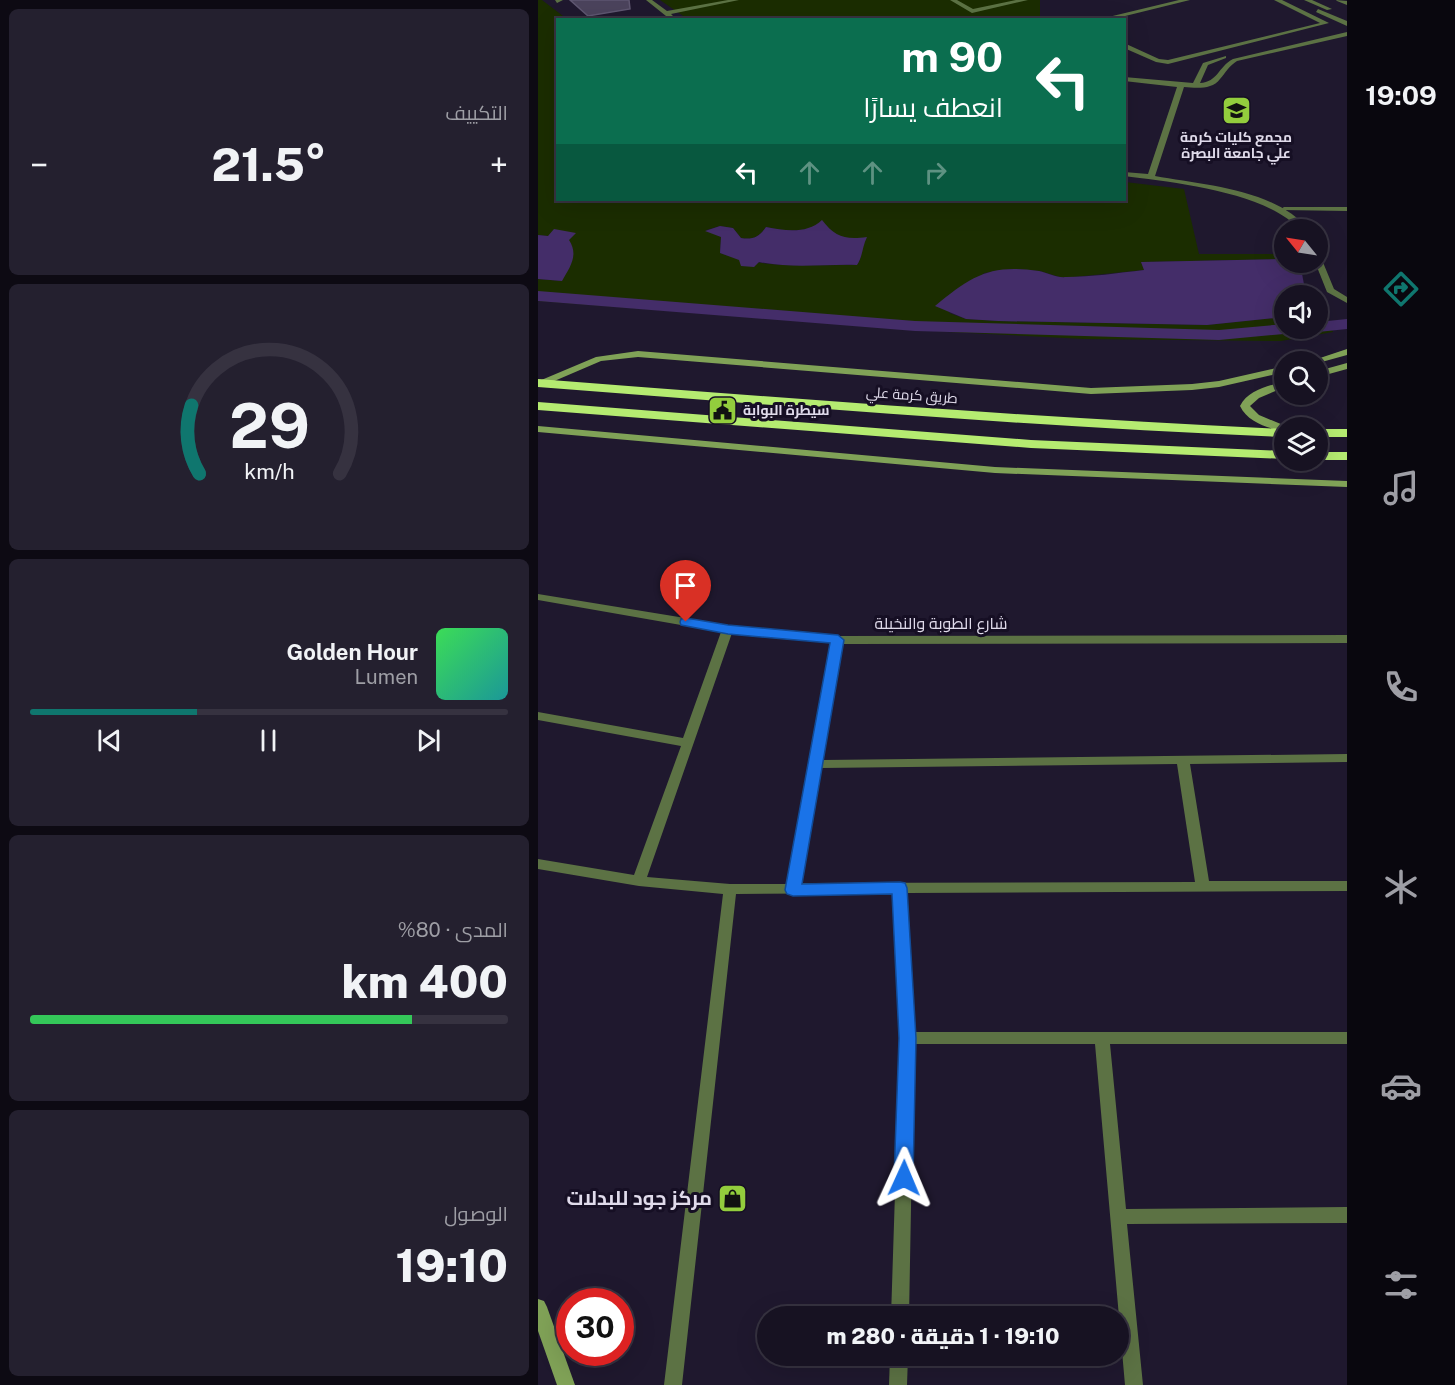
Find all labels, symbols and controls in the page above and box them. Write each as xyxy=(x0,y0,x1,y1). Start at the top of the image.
text: 90 m xyxy=(901,32,1003,81)
icon: left xyxy=(1024,42,1102,120)
text: 19:09 xyxy=(1365,79,1437,111)
text: انعطف يسارًا xyxy=(863,91,1003,123)
school or university icon: مجمع كليات كرمة علي جامعة البصرة xyxy=(1220,94,1252,126)
text: التكييف xyxy=(445,101,508,125)
place label: مجمع كليات كرمة علي جامعة البصرة xyxy=(1180,129,1292,165)
text: 21.5° xyxy=(212,138,326,191)
text: − xyxy=(30,146,48,184)
text: + xyxy=(490,146,508,184)
icon: left xyxy=(730,156,763,189)
icon: ahead xyxy=(793,156,826,189)
icon: ahead xyxy=(856,156,889,189)
icon: right xyxy=(919,156,952,189)
north arrow xyxy=(1274,219,1328,273)
map controls xyxy=(1274,219,1328,471)
icon: directions xyxy=(1380,268,1422,310)
button: sound xyxy=(1274,285,1328,339)
button: search xyxy=(1274,351,1328,405)
street label: طريق كرمة علي xyxy=(865,384,958,410)
text: 29 xyxy=(229,389,309,462)
public building icon: سيطرة البوابة xyxy=(706,394,738,426)
place label: سيطرة البوابة xyxy=(743,402,830,419)
button: layers xyxy=(1274,417,1328,471)
text: km/h xyxy=(244,460,294,485)
icon: music xyxy=(1380,467,1422,509)
pin xyxy=(660,560,711,622)
icon: arrive xyxy=(669,569,702,602)
street label: شارع الطوبة والنخيلة xyxy=(875,614,1007,635)
text: Golden Hour xyxy=(287,639,418,665)
text: Lumen xyxy=(355,665,418,689)
icon: phone xyxy=(1380,666,1422,708)
icon: previous xyxy=(93,724,126,757)
icon: pause xyxy=(252,724,285,757)
icon: next xyxy=(412,724,445,757)
icon: climate xyxy=(1380,866,1422,908)
text: المدى · 80% xyxy=(398,918,508,942)
text: 400 km xyxy=(341,955,508,1008)
icon: car xyxy=(1380,1065,1422,1107)
position arrow xyxy=(872,1146,936,1210)
shop icon: مركز جود للبدلات xyxy=(717,1182,749,1214)
place label: مركز جود للبدلات xyxy=(566,1186,712,1210)
text: الوصول xyxy=(444,1202,508,1226)
text: 19:10 xyxy=(395,1239,508,1292)
icon: filters xyxy=(1380,1264,1422,1306)
speed limit sign: 30 xyxy=(556,1288,634,1366)
text: 19:10 · 1 دقيقة · 280 m xyxy=(826,1323,1060,1349)

